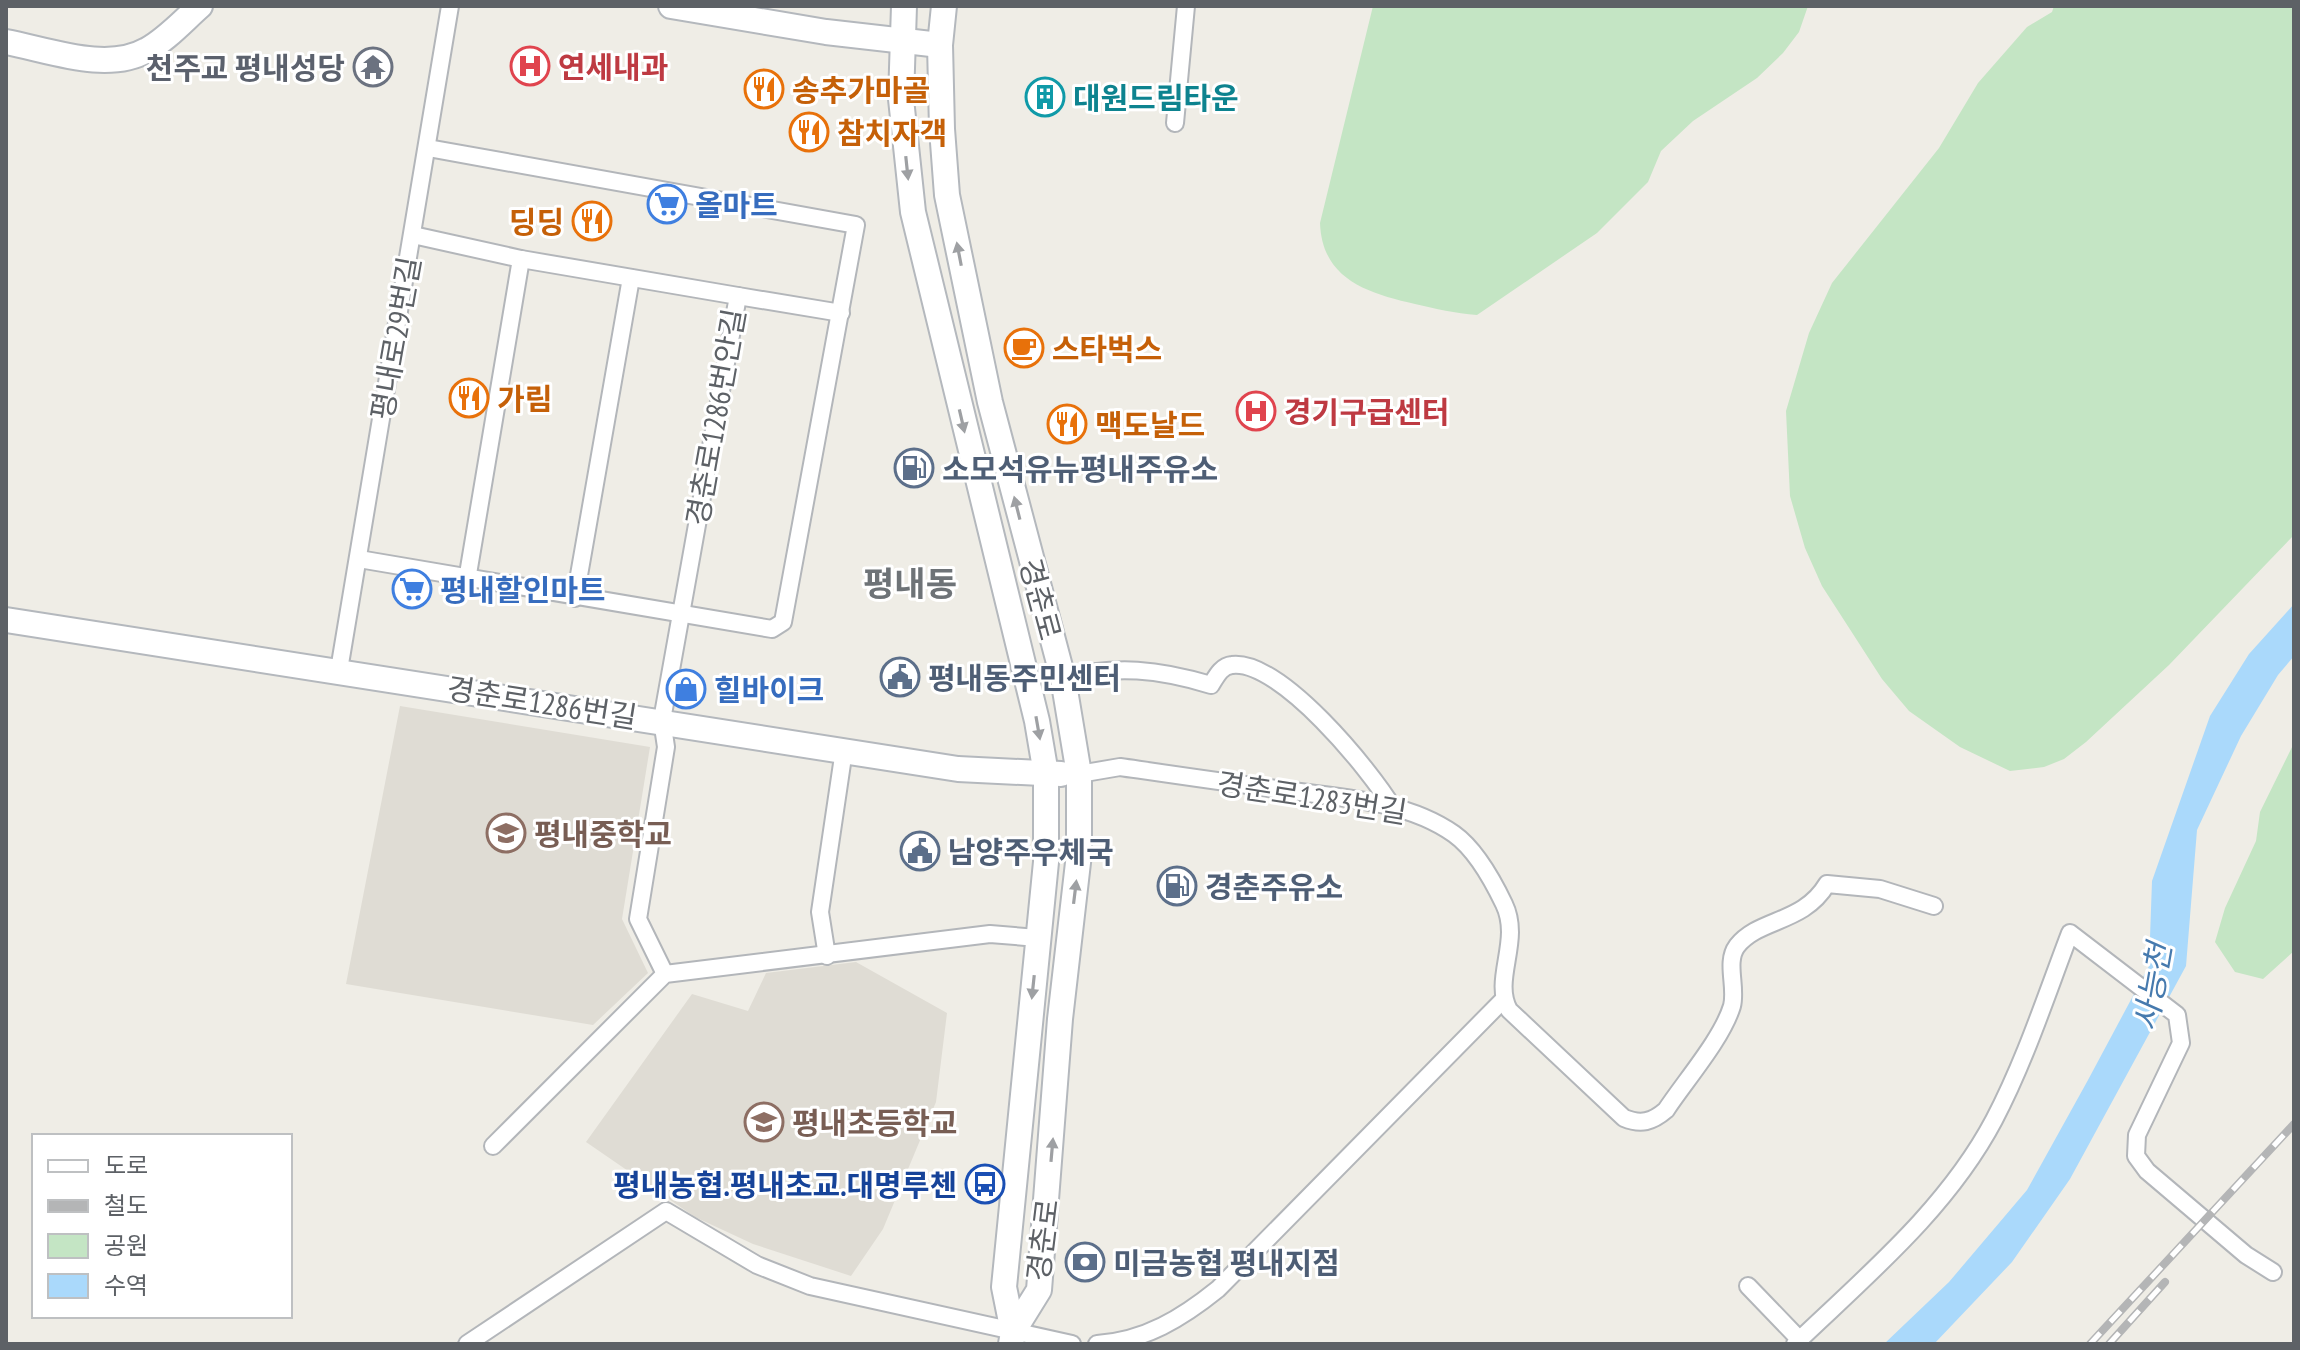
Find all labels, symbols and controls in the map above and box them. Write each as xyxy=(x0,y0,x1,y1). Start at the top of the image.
hospital icon: 연세내과 xyxy=(509,45,551,87)
temple icon: 천주교 평내성당 xyxy=(352,46,394,88)
place label: 연세내과 xyxy=(558,47,668,86)
place label: 천주교 평내성당 xyxy=(146,48,345,87)
restaurant icon: 송추가마골 xyxy=(743,68,785,110)
place label: 송추가마골 xyxy=(792,70,930,109)
building icon: 대원드림타운 xyxy=(1024,76,1066,118)
place label: 대원드림타운 xyxy=(1073,78,1239,117)
restaurant icon: 참치자객 xyxy=(788,111,830,153)
place label: 참치자객 xyxy=(837,113,947,152)
one-way arrow xyxy=(900,155,913,180)
supermarket icon: 올마트 xyxy=(646,183,688,225)
place label: 올마트 xyxy=(695,185,778,224)
restaurant icon: 딩딩 xyxy=(571,200,613,242)
place label: 딩딩 xyxy=(509,202,564,241)
one-way arrow xyxy=(952,241,965,266)
street label: 평내로29번길 xyxy=(361,253,429,423)
street label: 경춘로1286번안길 xyxy=(677,305,753,529)
cafe icon: 스타벅스 xyxy=(1003,327,1045,369)
place label: 스타벅스 xyxy=(1052,329,1162,368)
restaurant icon: 가림 xyxy=(448,377,490,419)
place label: 가림 xyxy=(497,379,552,418)
hospital icon: 경기구급센터 xyxy=(1235,390,1277,432)
place label: 경기구급센터 xyxy=(1284,392,1450,431)
restaurant icon: 맥도날드 xyxy=(1046,403,1088,445)
place label: 맥도날드 xyxy=(1095,405,1205,444)
one-way arrow xyxy=(956,409,969,434)
fuel station icon: 소모석유뉴평내주유소 xyxy=(893,447,935,489)
place label: 소모석유뉴평내주유소 xyxy=(942,449,1218,488)
one-way arrow xyxy=(1010,495,1022,520)
street label: 경춘로 xyxy=(1011,554,1071,644)
district label: 평내동 xyxy=(863,561,957,605)
supermarket icon: 평내할인마트 xyxy=(391,568,433,610)
place label: 평내할인마트 xyxy=(440,570,606,609)
public building icon: 평내동주민센터 xyxy=(879,656,921,698)
place label: 평내동주민센터 xyxy=(928,658,1121,697)
street label: 경춘로1286번길 xyxy=(444,668,640,736)
shop icon: 힐바이크 xyxy=(665,668,707,710)
place label: 힐바이크 xyxy=(714,670,824,709)
one-way arrow xyxy=(1033,716,1045,741)
street label: 경춘로1283번길 xyxy=(1214,763,1410,831)
school or university icon: 평내중학교 xyxy=(485,812,527,854)
place label: 평내중학교 xyxy=(534,814,672,853)
public building icon: 남양주우체국 xyxy=(899,830,941,872)
place label: 남양주우체국 xyxy=(948,832,1114,871)
fuel station icon: 경춘주유소 xyxy=(1156,865,1198,907)
place label: 경춘주유소 xyxy=(1205,867,1343,906)
one-way arrow xyxy=(1069,879,1082,904)
water label: 사능천 xyxy=(2124,936,2181,1034)
one-way arrow xyxy=(1026,975,1039,1000)
school or university icon: 평내초등학교 xyxy=(743,1101,785,1143)
place label: 평내초등학교 xyxy=(792,1103,958,1142)
legend xyxy=(32,1134,292,1318)
one-way arrow xyxy=(1046,1137,1059,1162)
text: 도로 xyxy=(104,1150,148,1181)
bus stop icon: 평내농협.평내초교.대명루첸 xyxy=(964,1163,1006,1205)
place label: 평내농협.평내초교.대명루첸 xyxy=(613,1165,957,1204)
text: 철도 xyxy=(104,1190,148,1221)
street label: 경춘로 xyxy=(1018,1197,1066,1283)
text: 공원 xyxy=(104,1230,148,1261)
bank icon: 미금농협 평내지점 xyxy=(1064,1241,1106,1283)
place label: 미금농협 평내지점 xyxy=(1113,1243,1340,1282)
text: 수역 xyxy=(104,1270,148,1301)

